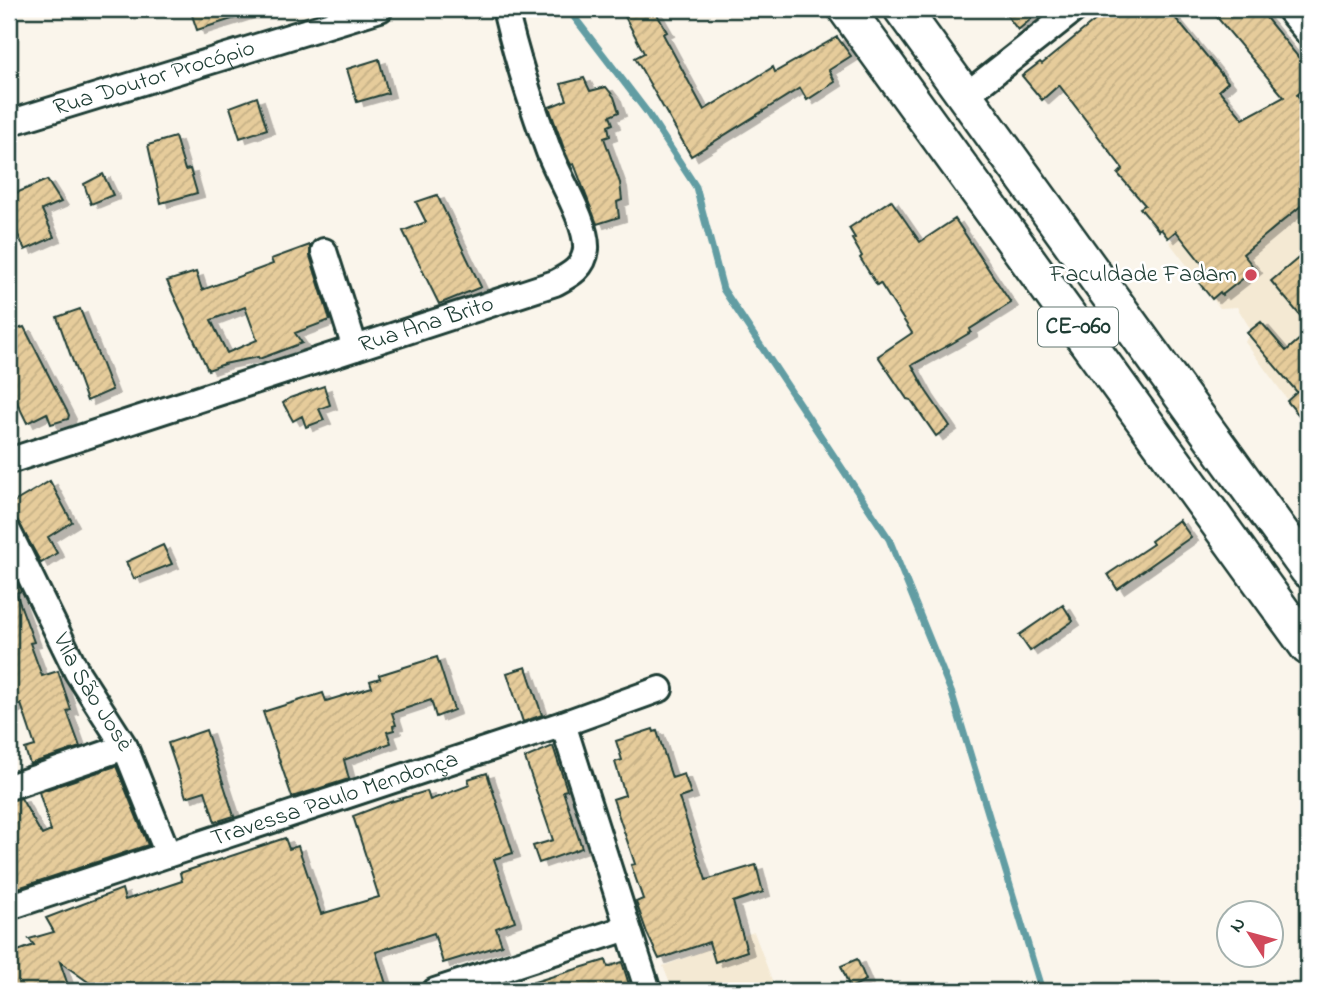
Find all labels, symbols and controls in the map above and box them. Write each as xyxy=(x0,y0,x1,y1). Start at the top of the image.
street label: Rua Doutor Procópio xyxy=(49,31,259,126)
place label: Faculdade Fadam xyxy=(1049,258,1237,293)
marker: Faculdade Fadam xyxy=(1243,267,1259,283)
street label: Rua Ana Brito xyxy=(354,287,498,363)
road number: CE-060 xyxy=(1038,308,1118,346)
street label: Vila São Josè xyxy=(43,626,141,759)
street label: Travessa Paulo Mendonça xyxy=(206,742,463,857)
north arrow xyxy=(1216,898,1286,968)
text: N xyxy=(1224,912,1253,939)

